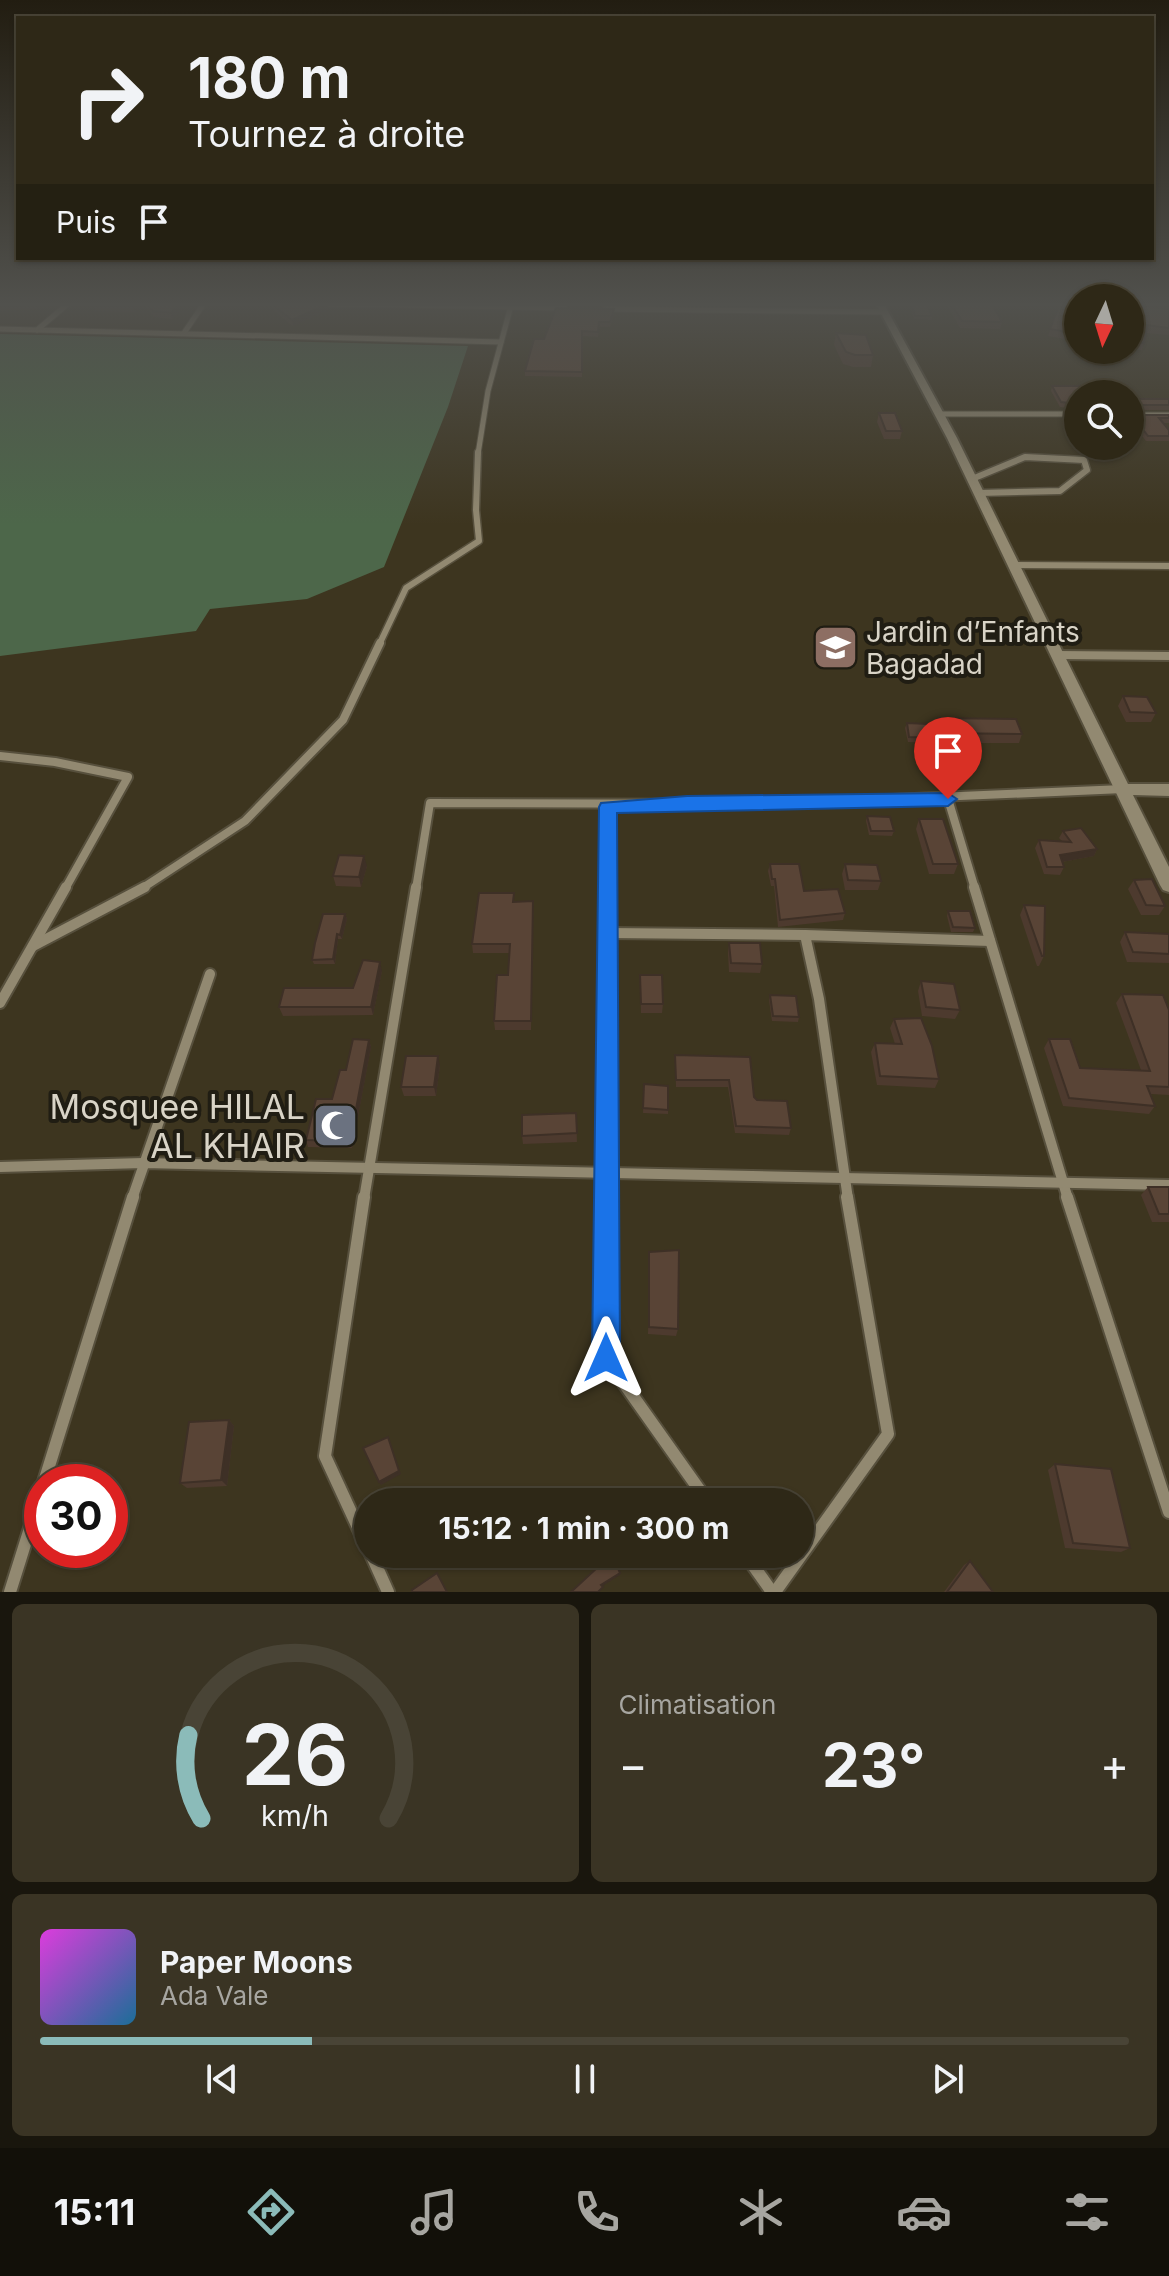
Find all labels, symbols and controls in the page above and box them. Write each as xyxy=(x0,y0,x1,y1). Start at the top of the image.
text: 180 m xyxy=(188,44,351,112)
icon: right xyxy=(56,48,160,152)
text: Tournez à droite xyxy=(188,112,465,156)
icon: arrive xyxy=(132,200,176,244)
text: Puis xyxy=(56,204,116,240)
north arrow xyxy=(1064,284,1144,364)
map controls xyxy=(1064,284,1144,460)
button: search xyxy=(1064,380,1144,460)
place label: Jardin d’Enfants Bagadad xyxy=(866,615,1080,681)
school or university icon: Jardin d’Enfants Bagadad xyxy=(811,624,859,672)
pin xyxy=(914,717,982,799)
icon: arrive xyxy=(926,729,970,773)
place label: Mosquee HILAL AL KHAIR xyxy=(50,1086,305,1166)
mosque icon: Mosquee HILAL AL KHAIR xyxy=(312,1102,360,1150)
position arrow xyxy=(564,1316,648,1400)
speed limit sign: 30 xyxy=(24,1464,128,1568)
text: 15:12 · 1 min · 300 m xyxy=(439,1510,729,1546)
text: Climatisation xyxy=(619,1689,776,1720)
text: 26 xyxy=(242,1704,348,1805)
text: 23° xyxy=(822,1729,926,1801)
text: − xyxy=(619,1738,648,1792)
text: + xyxy=(1100,1738,1129,1792)
text: km/h xyxy=(261,1798,329,1833)
text: Paper Moons xyxy=(160,1944,353,1980)
text: Ada Vale xyxy=(160,1980,268,2011)
icon: previous xyxy=(200,2057,244,2101)
icon: pause xyxy=(563,2057,607,2101)
icon: next xyxy=(926,2057,970,2101)
icon: directions xyxy=(243,2184,299,2240)
icon: music xyxy=(406,2184,462,2240)
icon: phone xyxy=(569,2184,625,2240)
icon: climate xyxy=(733,2184,789,2240)
icon: car xyxy=(896,2184,952,2240)
icon: filters xyxy=(1059,2184,1115,2240)
text: 15:11 xyxy=(54,2190,135,2234)

